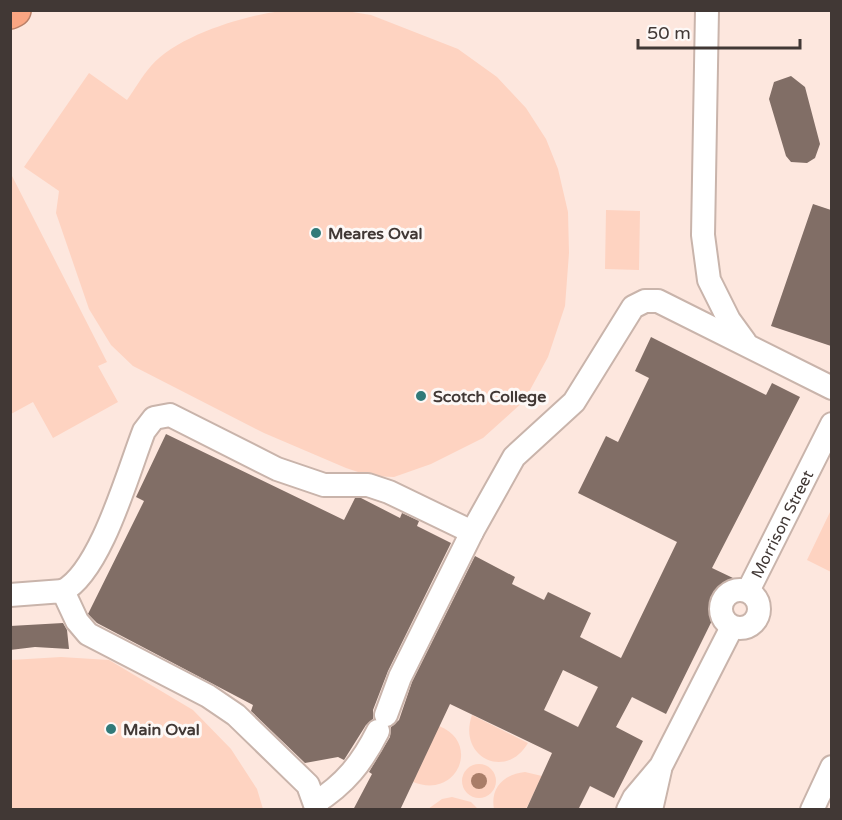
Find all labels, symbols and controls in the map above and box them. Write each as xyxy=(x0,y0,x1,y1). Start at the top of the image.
scale bar xyxy=(638,12,800,50)
text: 50 m xyxy=(647,22,691,44)
place label: Meares Oval xyxy=(328,224,422,244)
marker: Meares Oval xyxy=(309,226,323,240)
place label: Scotch College xyxy=(433,387,546,407)
marker: Scotch College xyxy=(414,389,428,403)
street label: Morrison Street xyxy=(747,467,818,582)
place label: Main Oval xyxy=(123,720,200,740)
marker: Main Oval xyxy=(104,722,118,736)

